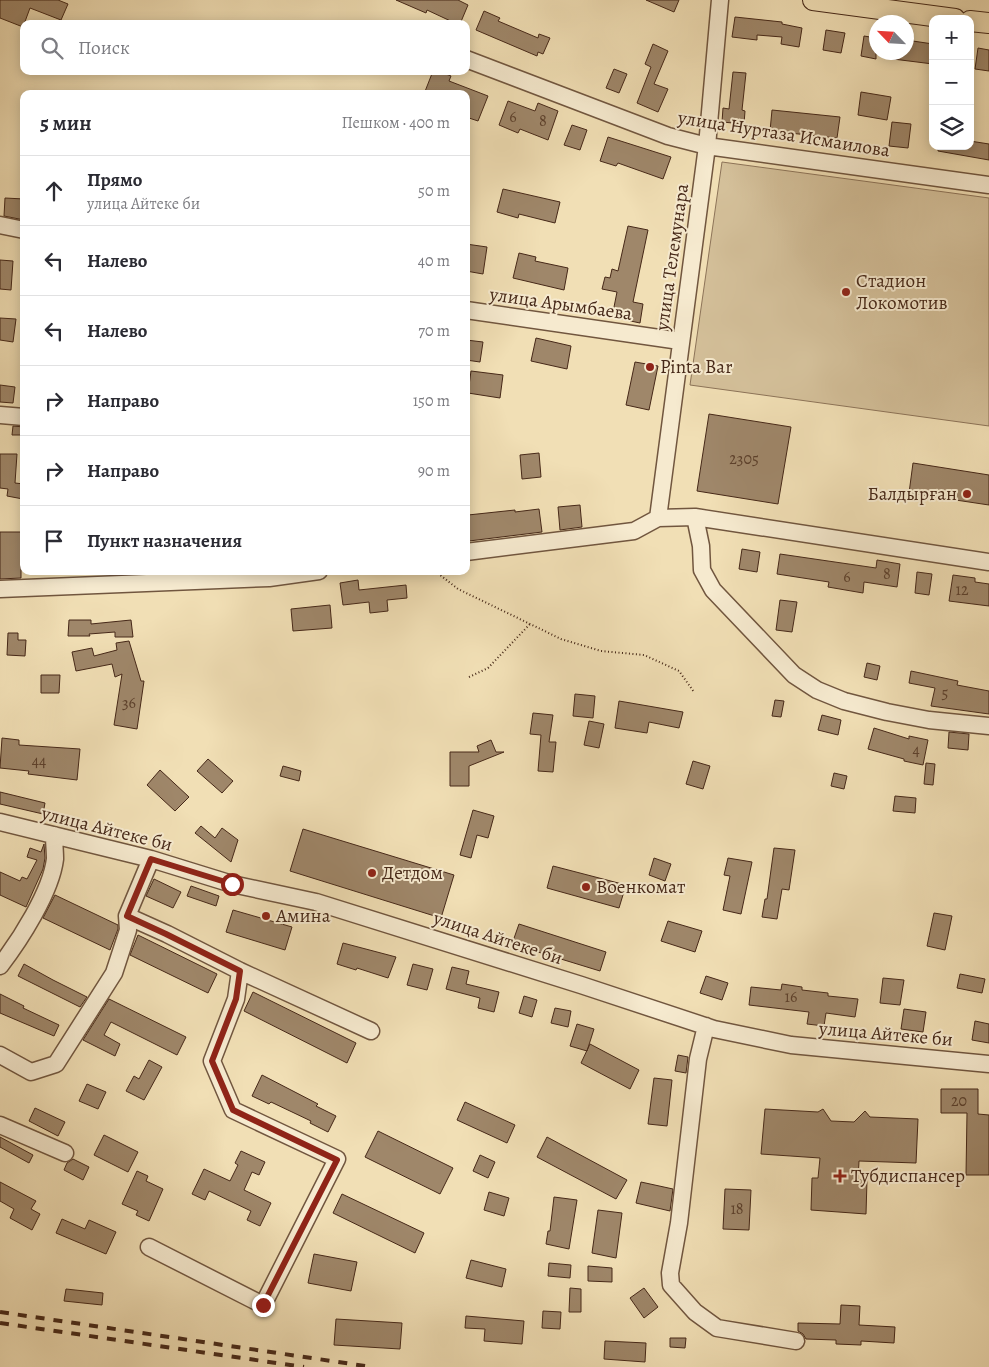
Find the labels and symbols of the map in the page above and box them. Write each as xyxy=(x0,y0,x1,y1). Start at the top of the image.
north arrow xyxy=(869,15,914,60)
street label: улица Нуртаза Исмаилова xyxy=(675,104,892,164)
house number: 6 xyxy=(509,106,517,128)
house number: 8 xyxy=(539,110,547,132)
street label: улица Телемунара xyxy=(649,182,695,333)
place label: Стадион Локомотив xyxy=(856,268,948,316)
street label: улица Арымбаева xyxy=(487,281,634,327)
marker: Стадион Локомотив xyxy=(840,286,852,298)
place label: Pinta Bar xyxy=(660,354,732,380)
marker: Pinta Bar xyxy=(644,361,656,373)
house number: 2305 xyxy=(729,448,759,470)
place label: Балдырған xyxy=(868,481,957,507)
marker: Балдырған xyxy=(961,488,973,500)
house number: 8 xyxy=(883,563,891,585)
house number: 6 xyxy=(843,566,851,588)
house number: 12 xyxy=(955,579,969,601)
house number: 5 xyxy=(942,682,949,704)
house number: 36 xyxy=(122,692,136,714)
house number: 4 xyxy=(912,739,920,761)
house number: 44 xyxy=(32,750,46,772)
street label: улица Айтеке би xyxy=(38,800,175,858)
place label: Детдом xyxy=(382,860,443,886)
marker: Детдом xyxy=(366,867,378,879)
route start xyxy=(221,873,244,896)
place label: Военкомат xyxy=(596,874,686,900)
marker: Военкомат xyxy=(580,881,592,893)
place label: Амина xyxy=(275,903,331,929)
street label: улица Айтеке би xyxy=(429,905,566,971)
marker: Амина xyxy=(260,910,272,922)
house number: 16 xyxy=(785,986,797,1008)
street label: улица Айтеке би xyxy=(817,1015,954,1053)
house number: 20 xyxy=(951,1090,967,1112)
place label: Тубдиспансер xyxy=(851,1163,965,1189)
marker: Тубдиспансер xyxy=(833,1169,847,1183)
house number: 18 xyxy=(730,1198,744,1220)
route end xyxy=(252,1294,275,1317)

